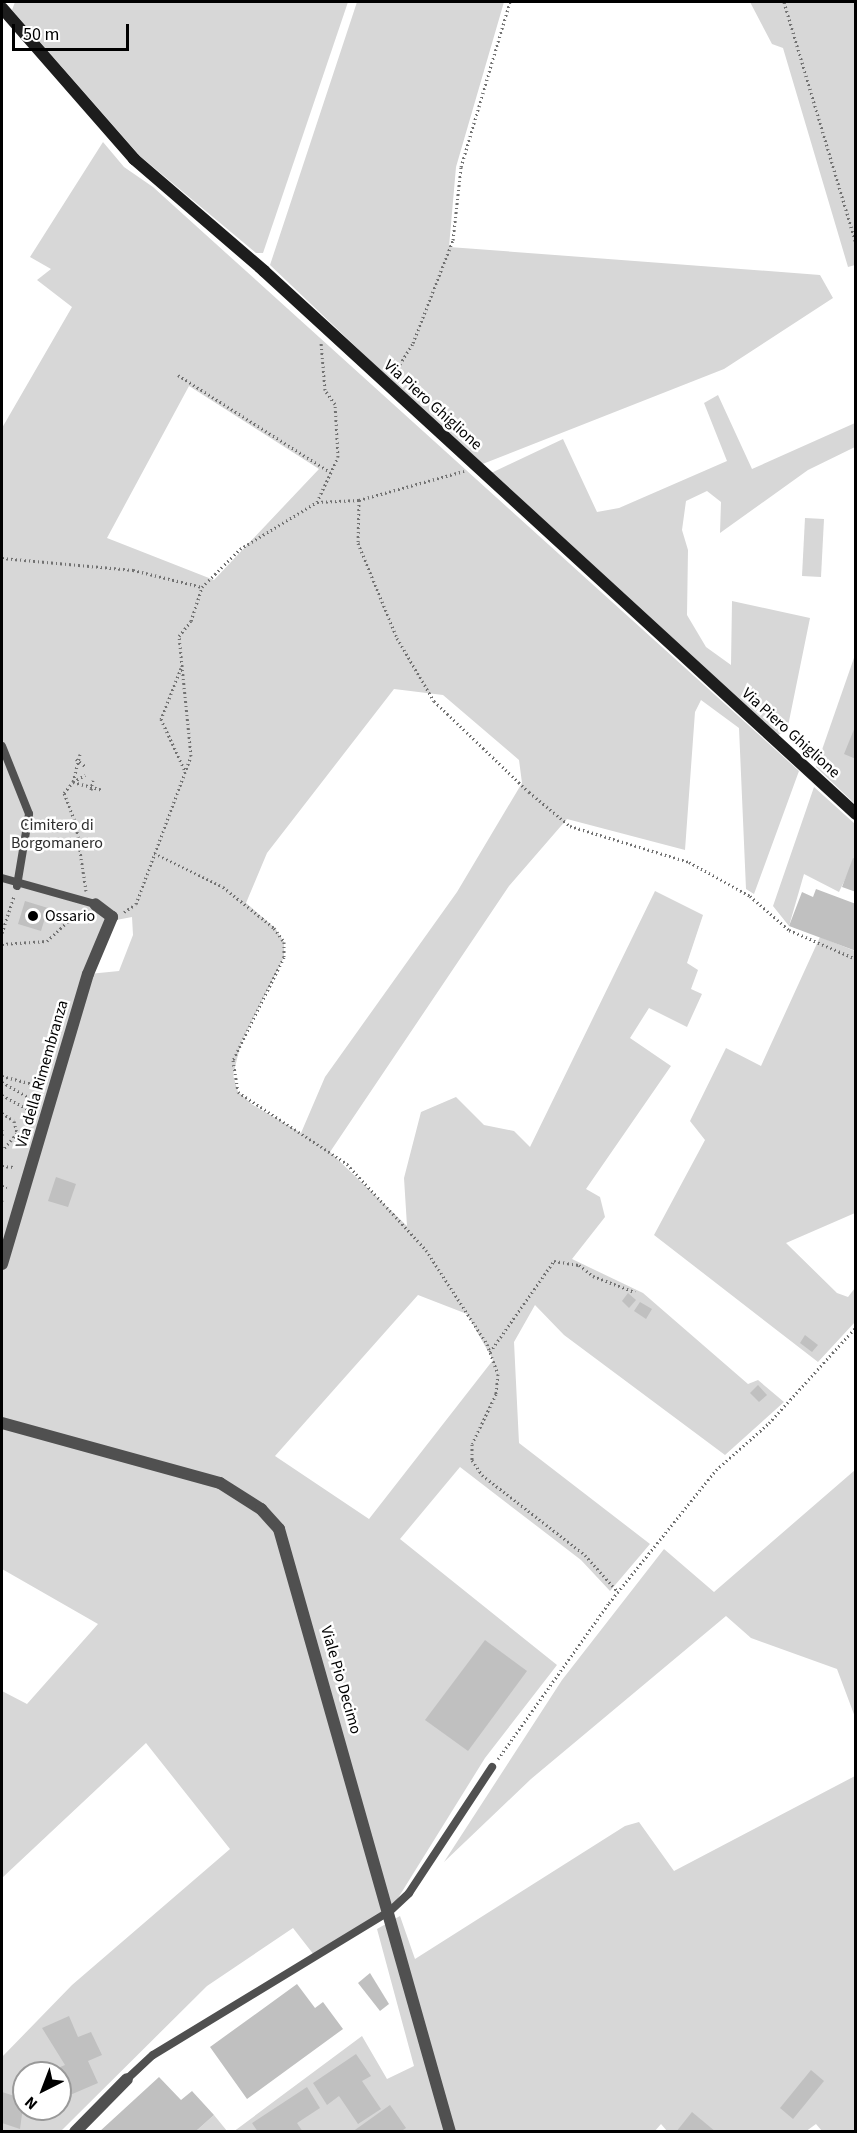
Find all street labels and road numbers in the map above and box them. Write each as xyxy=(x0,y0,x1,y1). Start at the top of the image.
street label: Via Piero Ghiglione xyxy=(380,356,486,454)
street label: Via Piero Ghiglione xyxy=(738,684,844,782)
street label: Via della Rimembranza xyxy=(12,998,72,1150)
street label: Viale Pio Decimo xyxy=(316,1624,366,1736)

